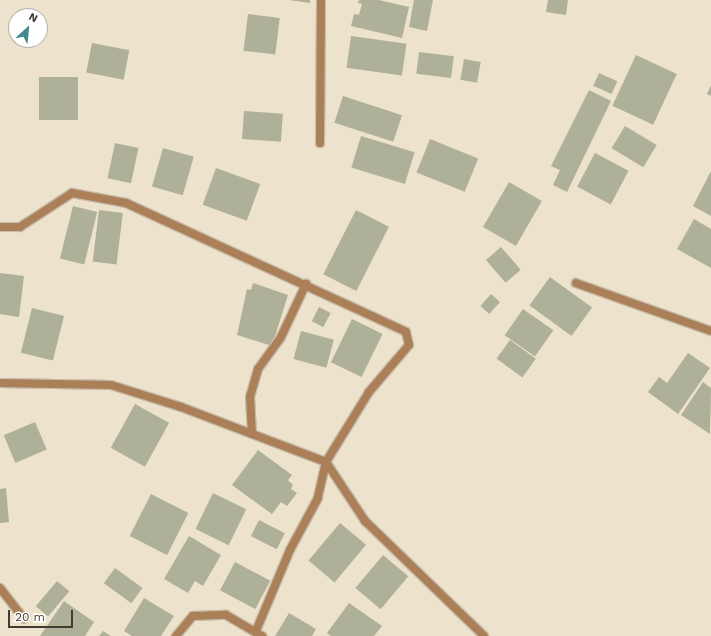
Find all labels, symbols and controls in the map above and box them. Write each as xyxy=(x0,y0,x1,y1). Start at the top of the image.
north arrow xyxy=(8,8,48,48)
text: N xyxy=(27,10,40,25)
scale bar xyxy=(10,602,75,628)
text: 20 m xyxy=(15,610,45,624)

